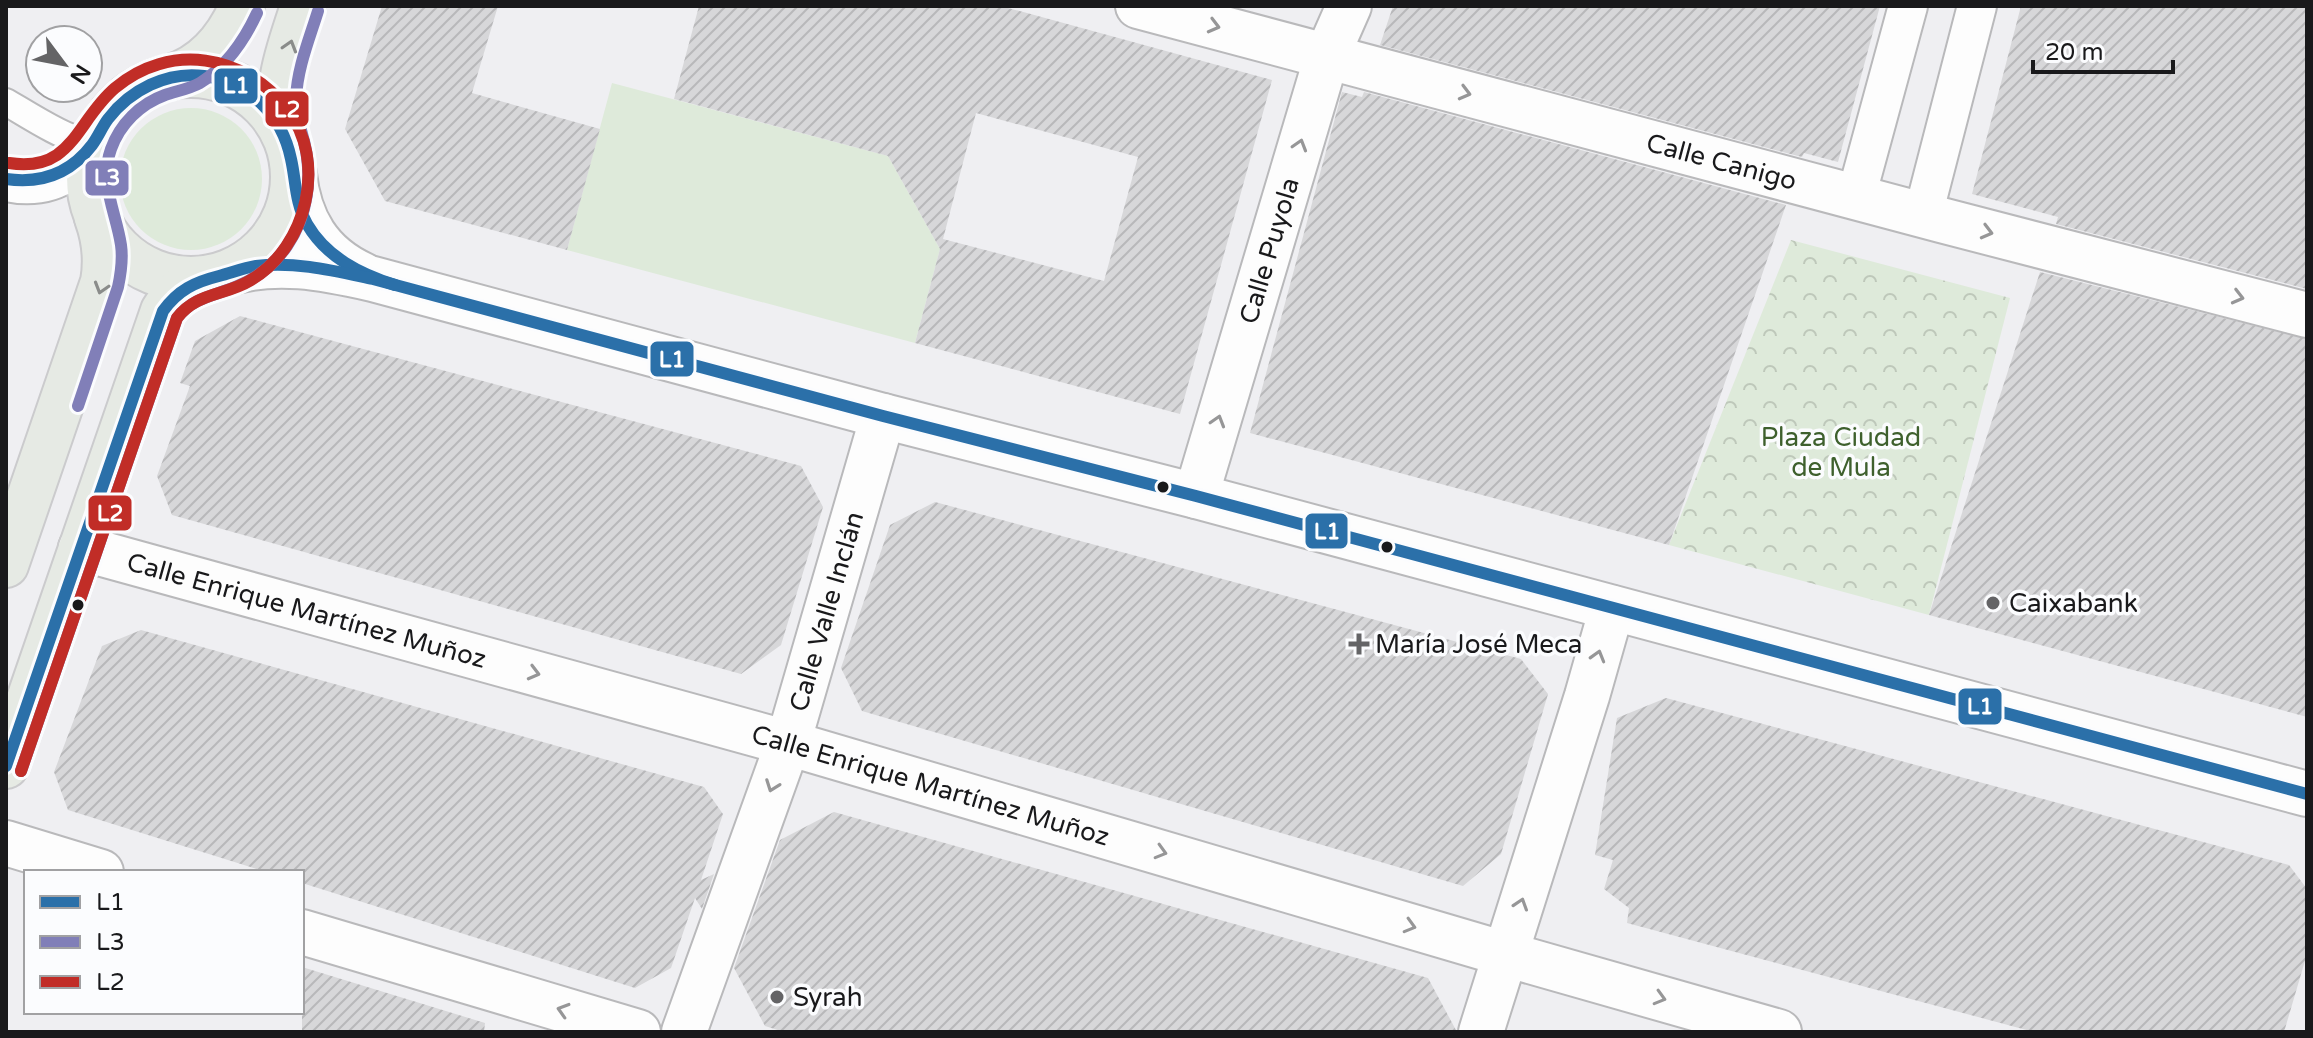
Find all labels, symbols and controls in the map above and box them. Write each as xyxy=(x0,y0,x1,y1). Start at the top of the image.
one-way arrow xyxy=(1206,16,1220,33)
north arrow xyxy=(24,24,104,104)
scale bar xyxy=(2033,24,2173,74)
text: 20 m xyxy=(2045,38,2103,67)
one-way arrow xyxy=(281,40,297,54)
text: N xyxy=(64,60,96,88)
line badge: L1 xyxy=(213,67,259,105)
text: L1 xyxy=(223,73,249,99)
one-way arrow xyxy=(1457,83,1471,100)
line badge: L2 xyxy=(264,90,310,128)
text: L2 xyxy=(274,97,300,123)
street label: Calle Canigo xyxy=(1643,127,1800,196)
one-way arrow xyxy=(1291,138,1307,152)
line badge: L3 xyxy=(84,159,130,197)
text: L3 xyxy=(94,165,120,191)
street label: Calle Puyola xyxy=(1233,174,1305,327)
one-way arrow xyxy=(1979,223,1993,239)
one-way arrow xyxy=(94,280,110,294)
one-way arrow xyxy=(2231,288,2245,305)
line badge: L1 xyxy=(649,340,695,378)
text: L1 xyxy=(659,347,685,373)
one-way arrow xyxy=(1209,414,1225,428)
park label: Plaza Ciudad de Mula xyxy=(1761,422,1921,483)
unlabelled marker xyxy=(1155,479,1171,495)
line badge: L2 xyxy=(87,494,133,532)
text: L2 xyxy=(97,501,123,527)
street label: Calle Valle Inclán xyxy=(782,508,870,715)
line badge: L1 xyxy=(1304,512,1349,550)
text: L1 xyxy=(1314,519,1340,545)
unlabelled marker xyxy=(1379,539,1395,555)
street label: Calle Enrique Martínez Muñoz xyxy=(124,546,490,675)
place label: Caixabank xyxy=(2009,588,2138,619)
marker: Caixabank xyxy=(1984,594,2002,612)
unlabelled marker xyxy=(70,597,86,613)
place label: María José Meca xyxy=(1375,629,1582,660)
marker: María José Meca xyxy=(1350,635,1368,653)
one-way arrow xyxy=(1589,649,1605,663)
one-way arrow xyxy=(526,663,540,680)
line badge: L1 xyxy=(1957,687,2003,726)
text: L1 xyxy=(1967,694,1993,720)
street label: Calle Enrique Martínez Muñoz xyxy=(748,718,1113,852)
one-way arrow xyxy=(766,778,782,792)
one-way arrow xyxy=(1153,843,1167,859)
legend xyxy=(24,870,304,1014)
text: L1 xyxy=(96,888,125,917)
one-way arrow xyxy=(1512,898,1528,912)
one-way arrow xyxy=(1403,917,1416,933)
text: L3 xyxy=(96,928,125,957)
text: L2 xyxy=(96,968,125,997)
place label: Syrah xyxy=(793,982,863,1013)
marker: Syrah xyxy=(768,988,786,1006)
one-way arrow xyxy=(1652,989,1666,1005)
one-way arrow xyxy=(557,1003,571,1019)

